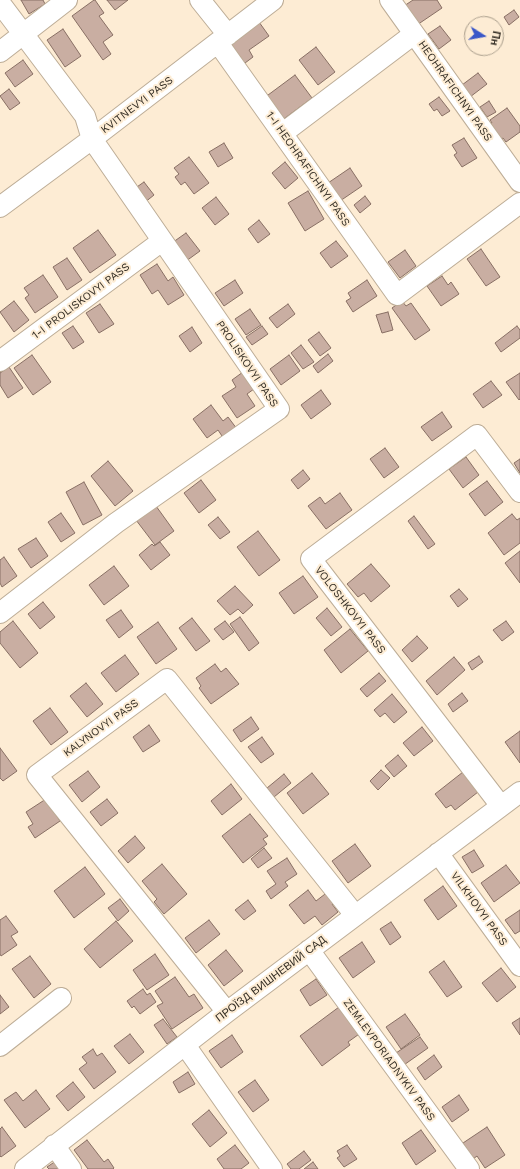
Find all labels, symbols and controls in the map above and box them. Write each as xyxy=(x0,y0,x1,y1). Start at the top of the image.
north arrow xyxy=(464,16,504,56)
text: Пн xyxy=(488,30,503,47)
street label: HEOHRAFICHNYI PASS xyxy=(415,38,495,144)
street label: KVITNEVYI PASS xyxy=(98,74,176,136)
street label: 1-I HEOHRAFICHNYI PASS xyxy=(263,109,353,229)
street label: 1-I PROLISKOVYI PASS xyxy=(30,260,132,342)
street label: PROLISKOVYI PASS xyxy=(213,318,281,410)
street label: VOLOSHKOVYI PASS xyxy=(312,564,388,656)
street label: KALYNOVYI PASS xyxy=(61,696,141,760)
street label: VILKHOVYI PASS xyxy=(448,870,510,948)
street label: ПРОЇЗД ВИШНЕВИЙ САД xyxy=(213,933,329,1025)
street label: ZEMLEVPORIADNYKIV PASS xyxy=(340,996,438,1124)

